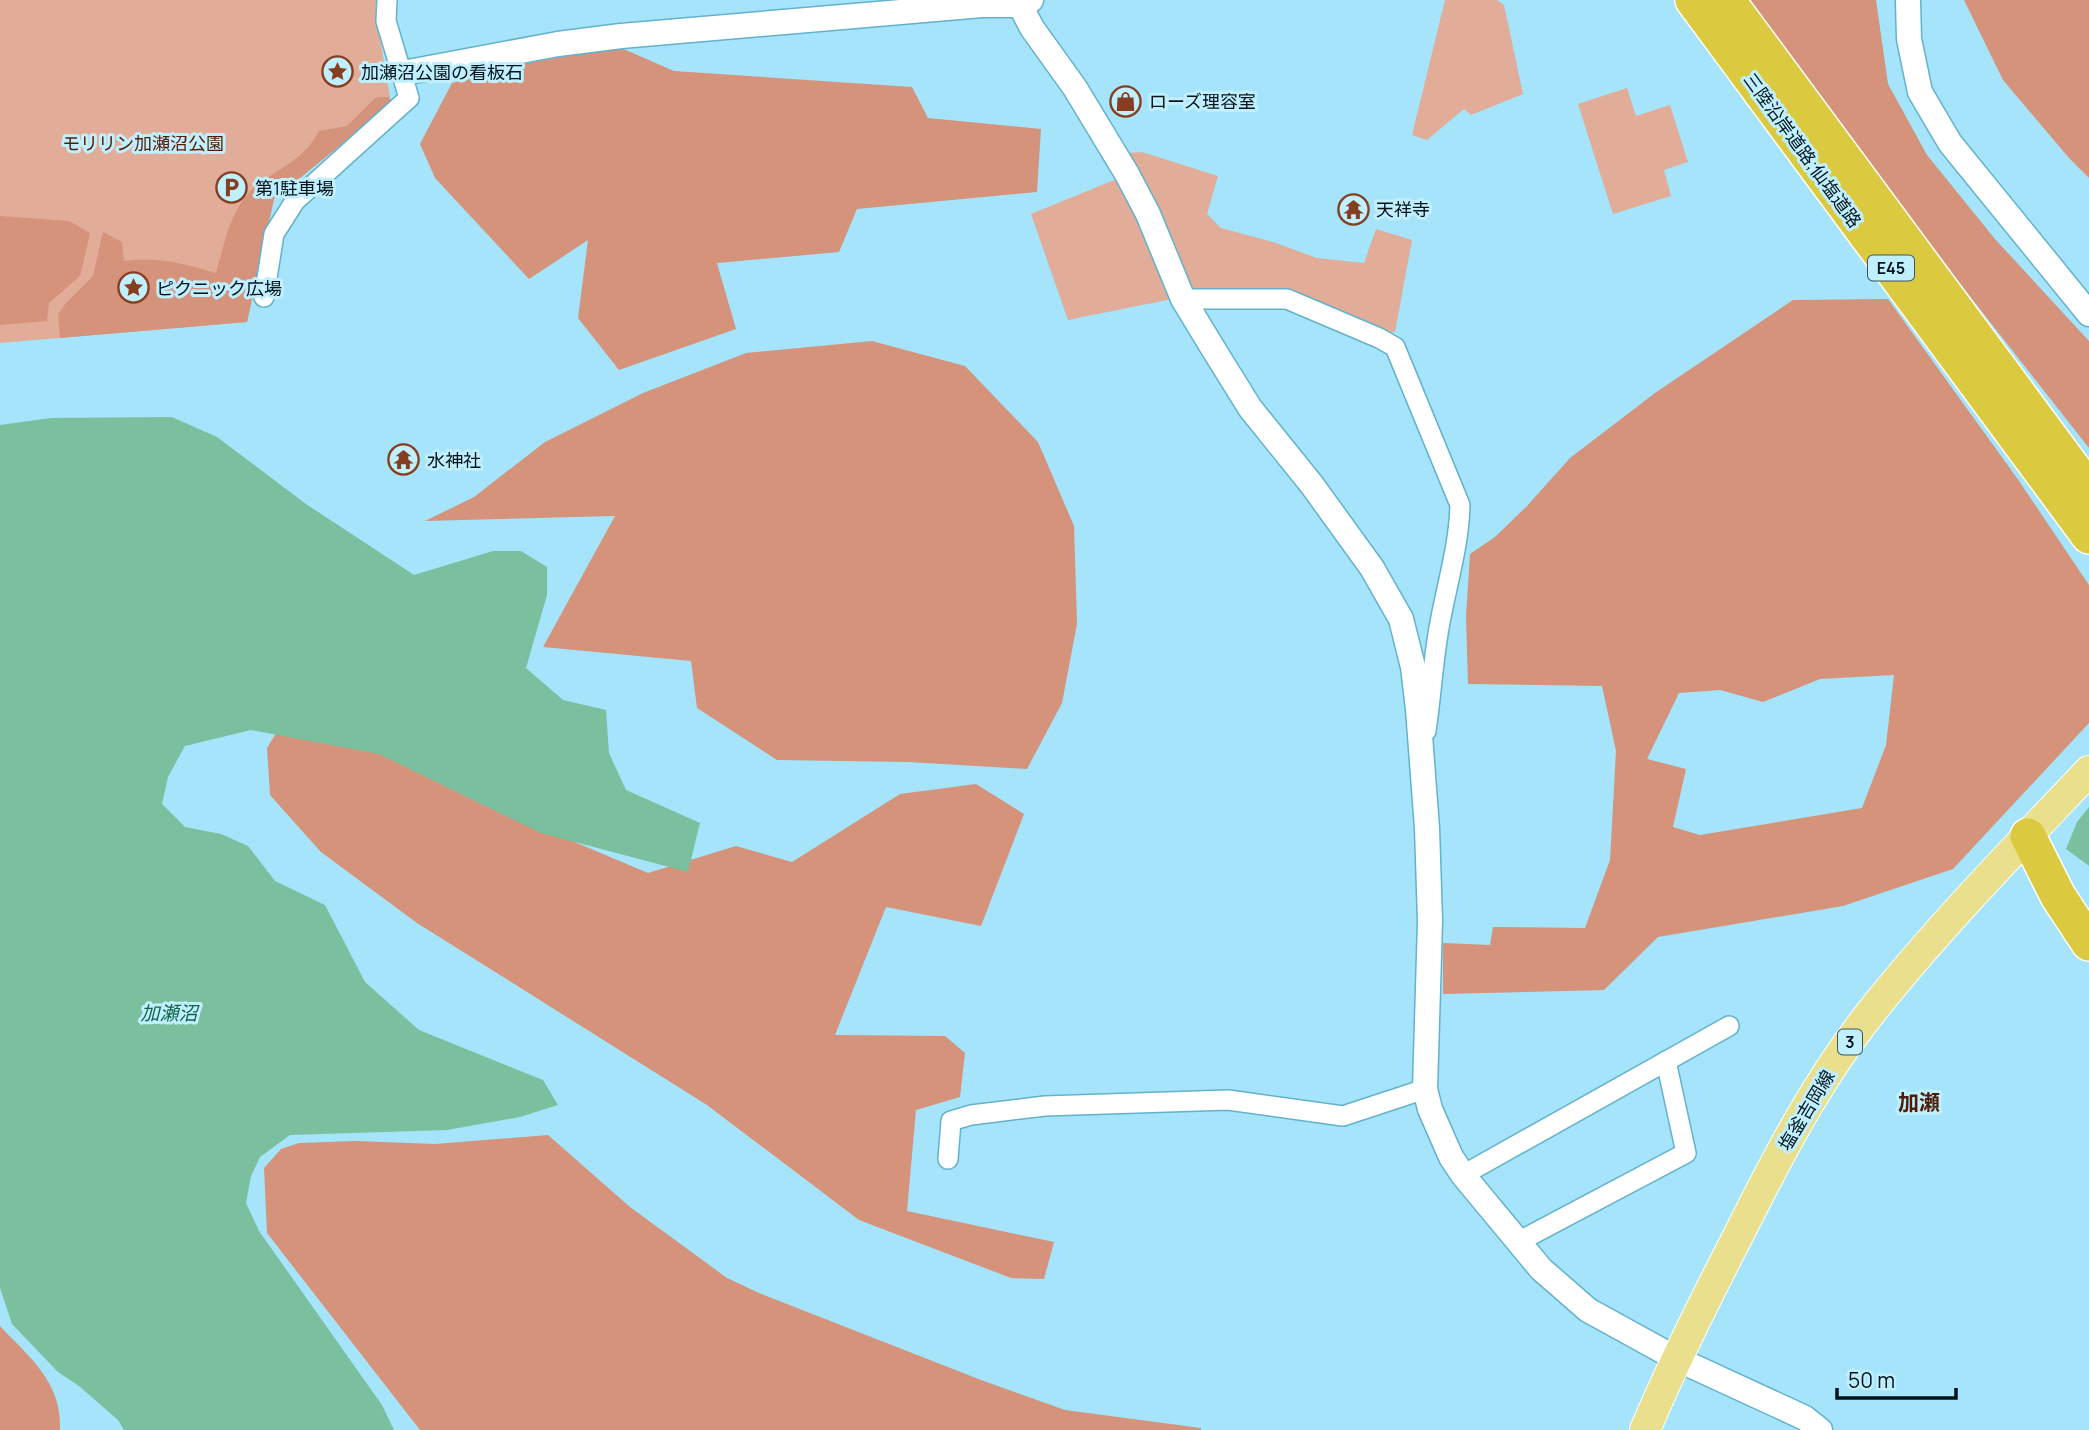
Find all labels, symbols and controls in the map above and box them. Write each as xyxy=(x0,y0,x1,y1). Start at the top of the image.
place icon: 加瀬沼公園の看板石 xyxy=(321,55,355,89)
place label: 加瀬沼公園の看板石 xyxy=(361,60,523,84)
street label: 三陸沿岸道路;仙塩道路 xyxy=(1739,68,1867,232)
shop icon: ローズ理容室 xyxy=(1109,84,1143,118)
place label: ローズ理容室 xyxy=(1149,89,1256,113)
park label: モリリン加瀬沼公園 xyxy=(62,131,224,155)
parking icon: 第1駐車場 xyxy=(215,171,249,205)
place label: 第1駐車場 xyxy=(255,176,334,200)
temple icon: 天祥寺 xyxy=(1336,192,1370,226)
place label: 天祥寺 xyxy=(1376,197,1430,221)
road number: E45 xyxy=(1868,256,1914,280)
place icon: ピクニック広場 xyxy=(116,271,150,305)
place label: ピクニック広場 xyxy=(156,276,282,300)
temple icon: 水神社 xyxy=(387,443,421,477)
place label: 水神社 xyxy=(427,448,481,472)
water label: 加瀬沼 xyxy=(140,1000,200,1026)
road number: 3 xyxy=(1838,1030,1862,1054)
street label: 塩釜吉岡線 xyxy=(1773,1065,1839,1155)
district label: 加瀬 xyxy=(1898,1088,1940,1116)
scale bar xyxy=(1837,1356,1956,1400)
text: 50 m xyxy=(1848,1366,1895,1394)

